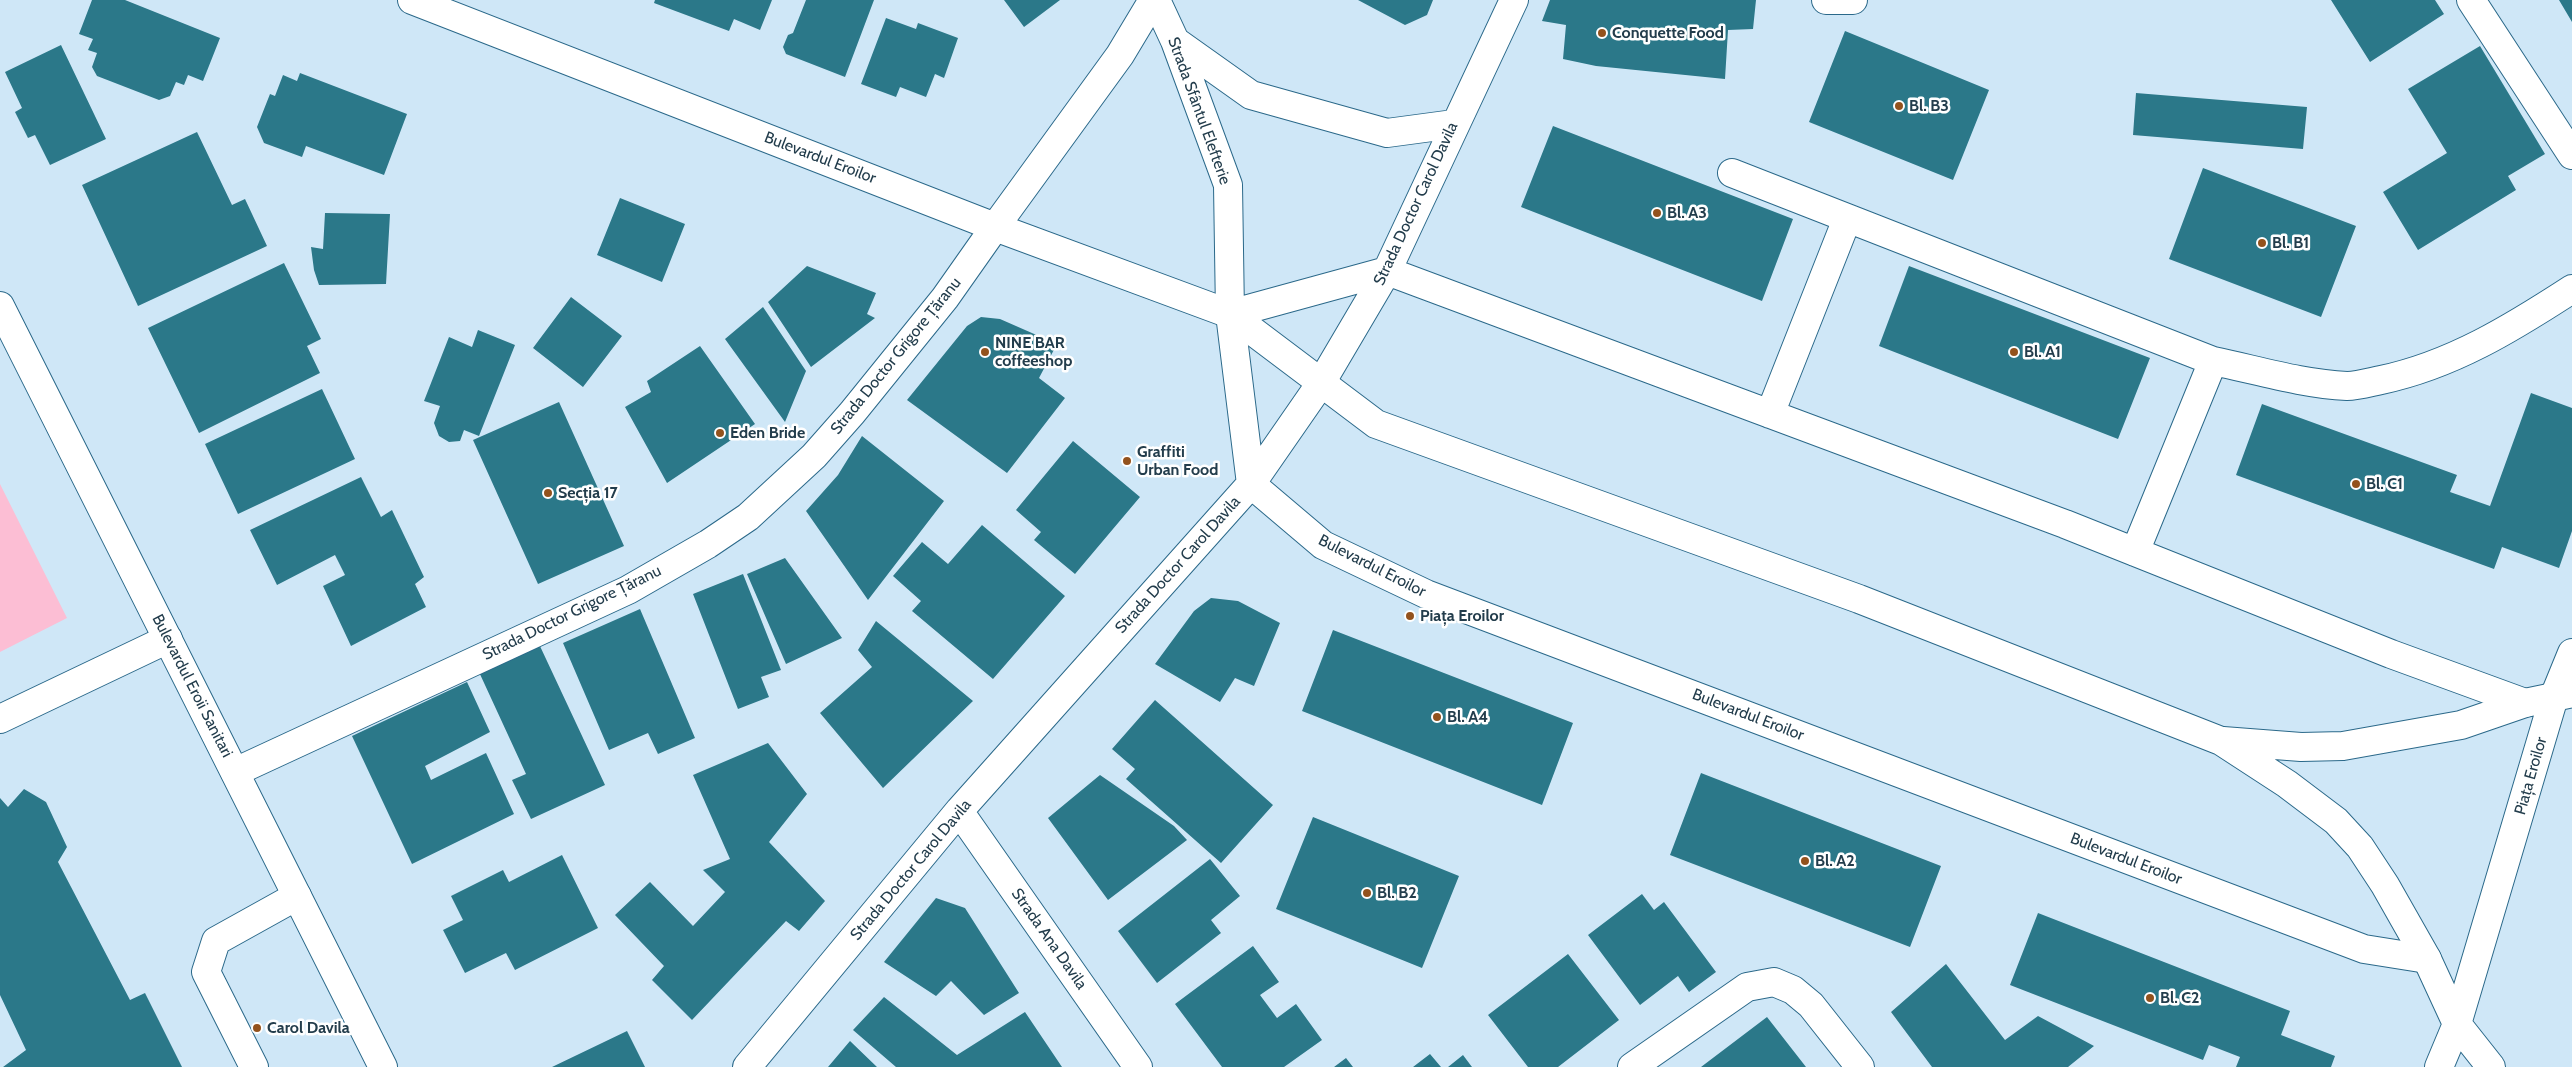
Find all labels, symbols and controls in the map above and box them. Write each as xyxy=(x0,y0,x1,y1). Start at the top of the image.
place label: Conquette Food xyxy=(1612,23,1724,43)
marker: Conquette Food xyxy=(1596,27,1608,39)
street label: Strada Sfântul Elefterie xyxy=(1163,35,1235,187)
place label: Bl. B3 xyxy=(1909,96,1949,116)
marker: Bl. B3 xyxy=(1893,100,1905,112)
street label: Strada Doctor Carol Davila xyxy=(1370,119,1462,289)
street label: Bulevardul Eroilor xyxy=(762,128,878,188)
place label: Bl. A3 xyxy=(1667,203,1707,223)
marker: Bl. A3 xyxy=(1651,207,1663,219)
place label: Bl. B1 xyxy=(2272,233,2309,253)
marker: Bl. B1 xyxy=(2256,237,2268,249)
street label: Strada Doctor Grigore Țăranu xyxy=(827,274,965,438)
place label: NINE BAR coffeeshop xyxy=(995,333,1072,371)
place label: Bl. A1 xyxy=(2024,342,2061,362)
marker: NINE BAR coffeeshop xyxy=(979,346,991,358)
marker: Bl. A1 xyxy=(2008,346,2020,358)
place label: Eden Bride xyxy=(730,423,805,443)
marker: Eden Bride xyxy=(714,427,726,439)
place label: Graffiti Urban Food xyxy=(1137,442,1218,480)
marker: Graffiti Urban Food xyxy=(1121,455,1133,467)
place label: Bl. C1 xyxy=(2366,474,2403,494)
marker: Bl. C1 xyxy=(2350,478,2362,490)
place label: Secția 17 xyxy=(558,483,618,503)
marker: Secția 17 xyxy=(542,487,554,499)
street label: Strada Doctor Carol Davila xyxy=(1111,492,1245,638)
street label: Bulevardul Eroilor xyxy=(1315,531,1429,601)
street label: Strada Doctor Grigore Țăranu xyxy=(480,561,664,665)
place label: Piața Eroilor xyxy=(1420,606,1504,626)
marker: Piața Eroilor xyxy=(1404,610,1416,622)
street label: Bulevardul Eroii Sanitari xyxy=(148,611,236,761)
street label: Bulevardul Eroilor xyxy=(1690,685,1806,745)
place label: Bl. A4 xyxy=(1447,707,1488,727)
marker: Bl. A4 xyxy=(1431,711,1443,723)
street label: Piața Eroilor xyxy=(2511,735,2551,817)
street label: Strada Doctor Carol Davila xyxy=(846,796,976,944)
street label: Bulevardul Eroilor xyxy=(2068,829,2184,889)
place label: Bl. A2 xyxy=(1815,851,1855,871)
marker: Bl. A2 xyxy=(1799,855,1811,867)
place label: Bl. B2 xyxy=(1377,883,1417,903)
street label: Strada Ana Davila xyxy=(1007,885,1091,993)
marker: Bl. B2 xyxy=(1361,887,1373,899)
place label: Bl. C2 xyxy=(2160,988,2199,1008)
marker: Bl. C2 xyxy=(2144,992,2156,1004)
place label: Carol Davila xyxy=(267,1018,350,1038)
marker: Carol Davila xyxy=(251,1022,263,1034)

